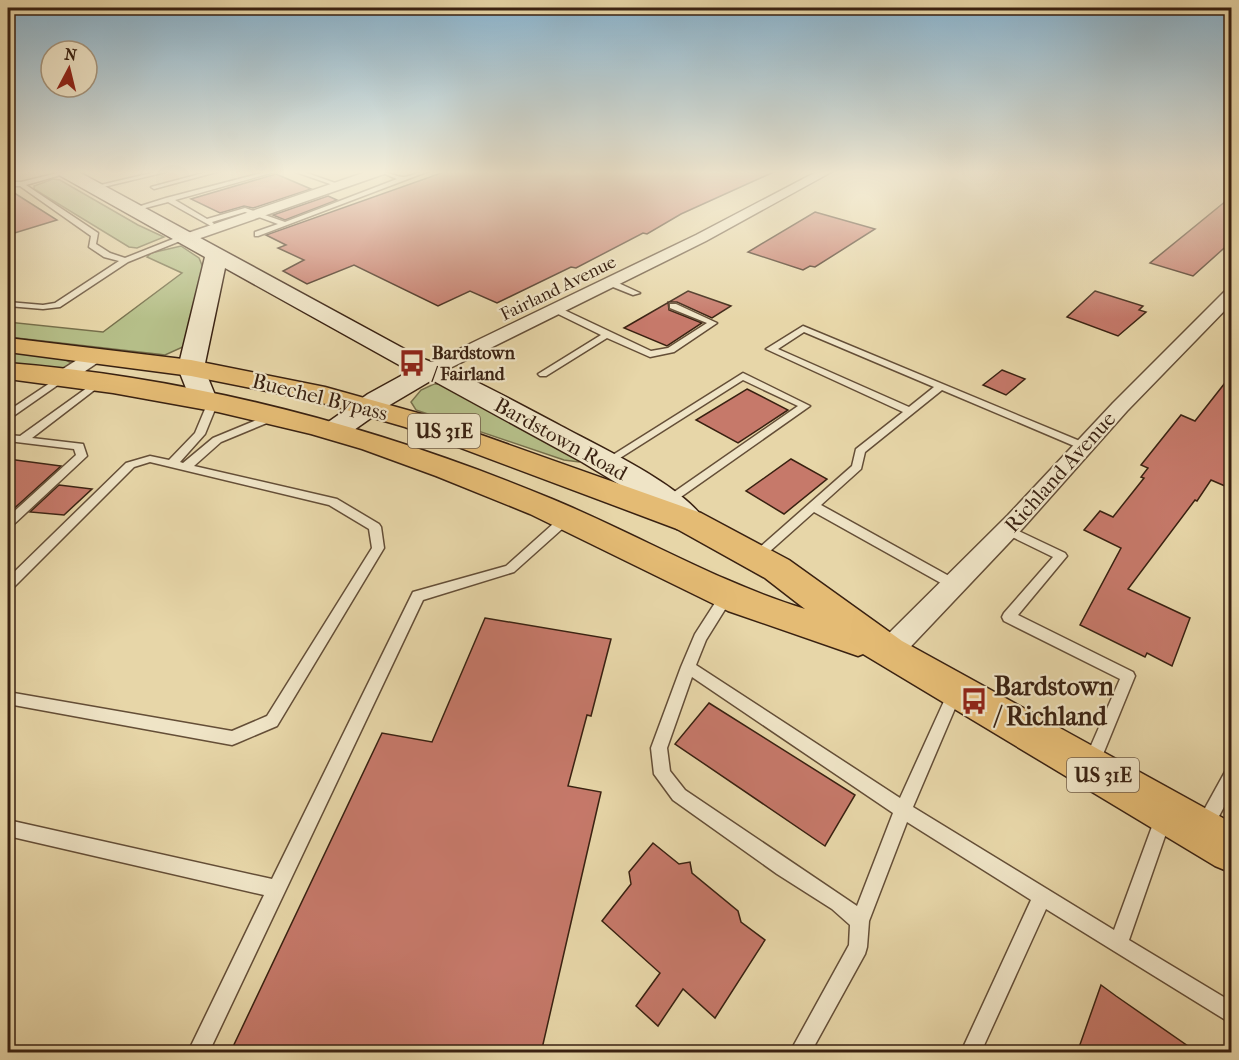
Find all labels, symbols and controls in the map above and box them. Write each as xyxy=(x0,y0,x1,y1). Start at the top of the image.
north arrow xyxy=(39,39,99,99)
text: N xyxy=(64,44,79,65)
street label: Fairland Avenue xyxy=(497,251,620,326)
place label: Bardstown / Fairland xyxy=(431,343,516,385)
bus stop icon: Bardstown / Fairland xyxy=(397,348,427,378)
street label: Buechel Bypass xyxy=(250,369,390,425)
street label: Bardstown Road xyxy=(490,393,632,486)
street label: Richland Avenue xyxy=(1000,407,1120,537)
road number: US 31E xyxy=(408,414,480,448)
place label: Bardstown / Richland xyxy=(993,671,1115,732)
bus stop icon: Bardstown / Richland xyxy=(959,686,989,716)
road number: US 31E xyxy=(1067,758,1139,792)

